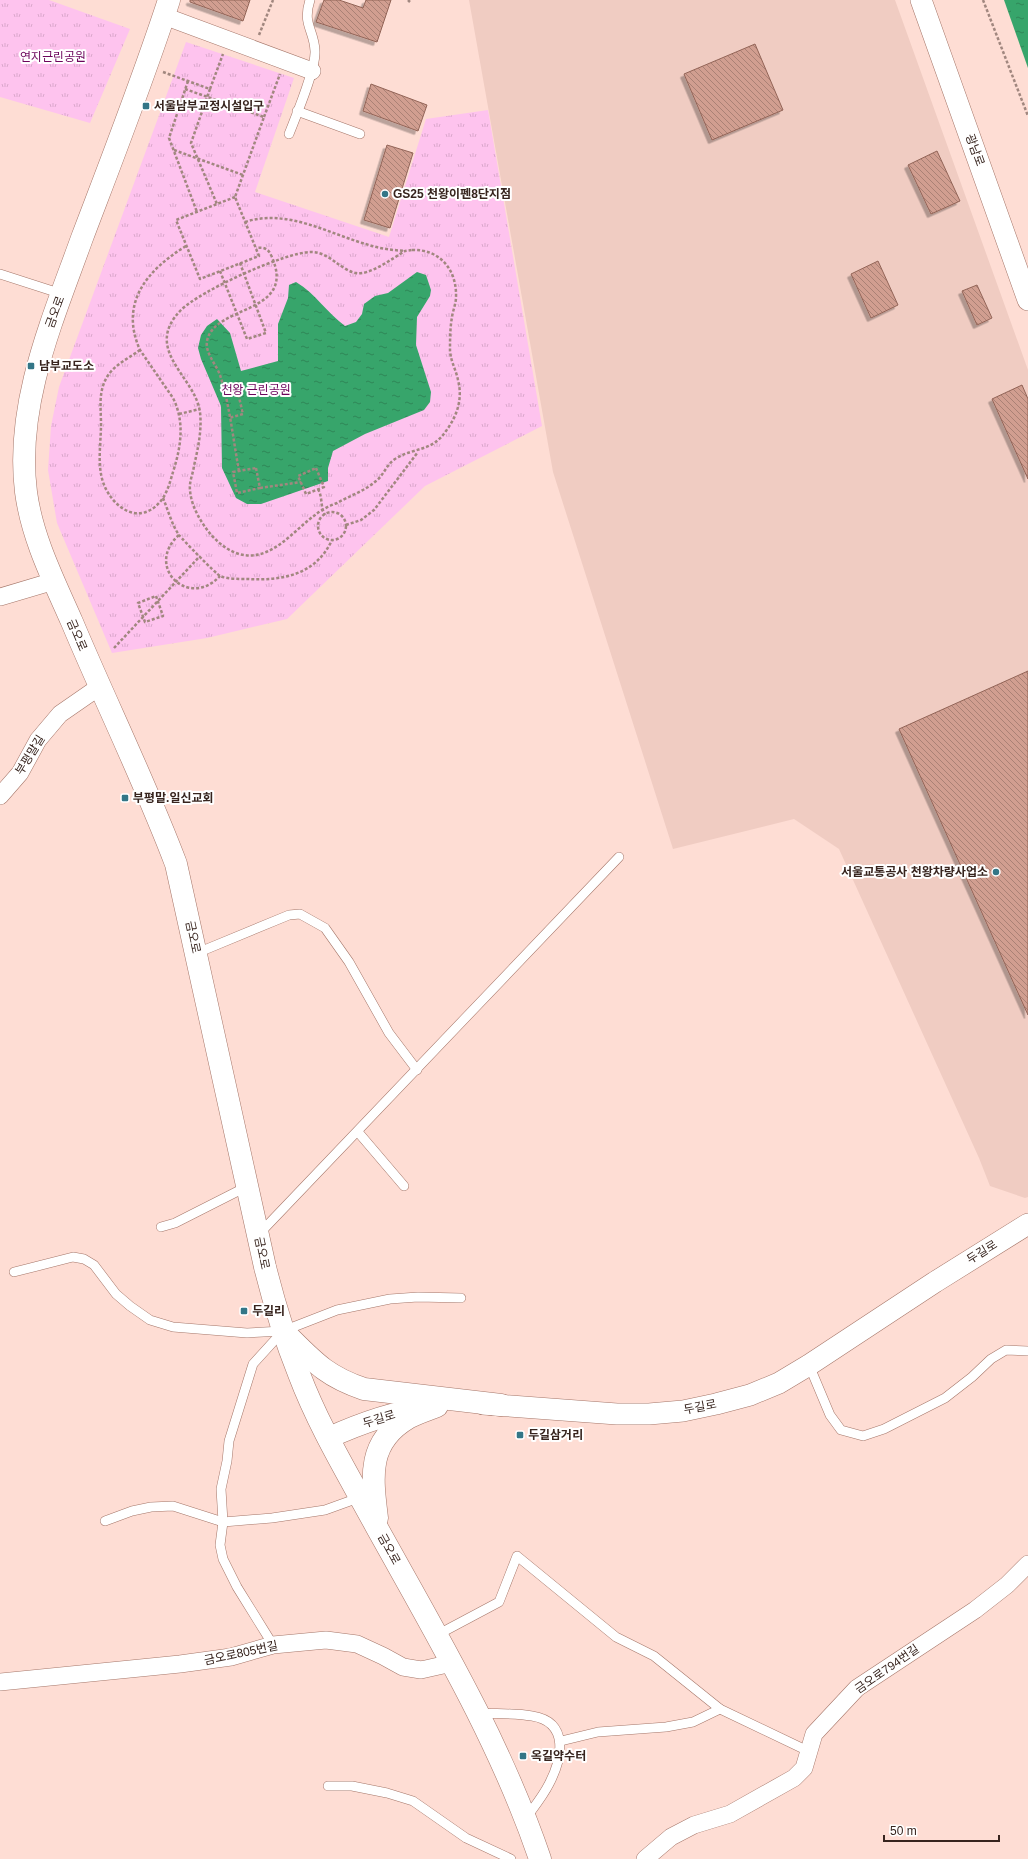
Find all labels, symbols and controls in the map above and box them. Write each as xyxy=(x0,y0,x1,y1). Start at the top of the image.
park label: 연지근린공원 xyxy=(20,50,86,64)
place label: 서울남부교정시설입구 xyxy=(154,99,264,113)
marker: 서울남부교정시설입구 xyxy=(141,101,151,111)
street label: 광남로 xyxy=(963,132,987,168)
place label: GS25 천왕이펜8단지점 xyxy=(393,187,511,201)
marker: GS25 천왕이펜8단지점 xyxy=(380,189,390,199)
street label: 금오로 xyxy=(43,294,67,330)
place label: 남부교도소 xyxy=(39,359,94,373)
marker: 남부교도소 xyxy=(26,361,36,371)
park label: 천왕 근린공원 xyxy=(221,383,291,397)
street label: 금오로 xyxy=(64,617,90,653)
street label: 부평말길 xyxy=(12,733,48,777)
place label: 부평말.일신교회 xyxy=(133,791,214,805)
marker: 부평말.일신교회 xyxy=(120,793,130,803)
place label: 서울교통공사 천왕차량사업소 xyxy=(841,865,988,879)
marker: 서울교통공사 천왕차량사업소 xyxy=(991,867,1001,877)
street label: 금오로 xyxy=(183,919,203,955)
street label: 금오로 xyxy=(252,1235,272,1271)
street label: 두길로 xyxy=(964,1237,1000,1267)
place label: 두길리 xyxy=(252,1304,285,1318)
marker: 두길리 xyxy=(239,1306,249,1316)
street label: 두길로 xyxy=(682,1397,718,1417)
street label: 두길로 xyxy=(361,1407,397,1431)
place label: 두길삼거리 xyxy=(528,1428,583,1442)
marker: 두길삼거리 xyxy=(515,1430,525,1440)
street label: 금오로 xyxy=(375,1531,403,1567)
street label: 금오로805번길 xyxy=(203,1638,279,1668)
street label: 금오로794번길 xyxy=(852,1642,922,1696)
place label: 옥길약수터 xyxy=(531,1749,586,1763)
marker: 옥길약수터 xyxy=(518,1751,528,1761)
scale bar xyxy=(884,1817,999,1843)
text: 50 m xyxy=(890,1824,917,1838)

